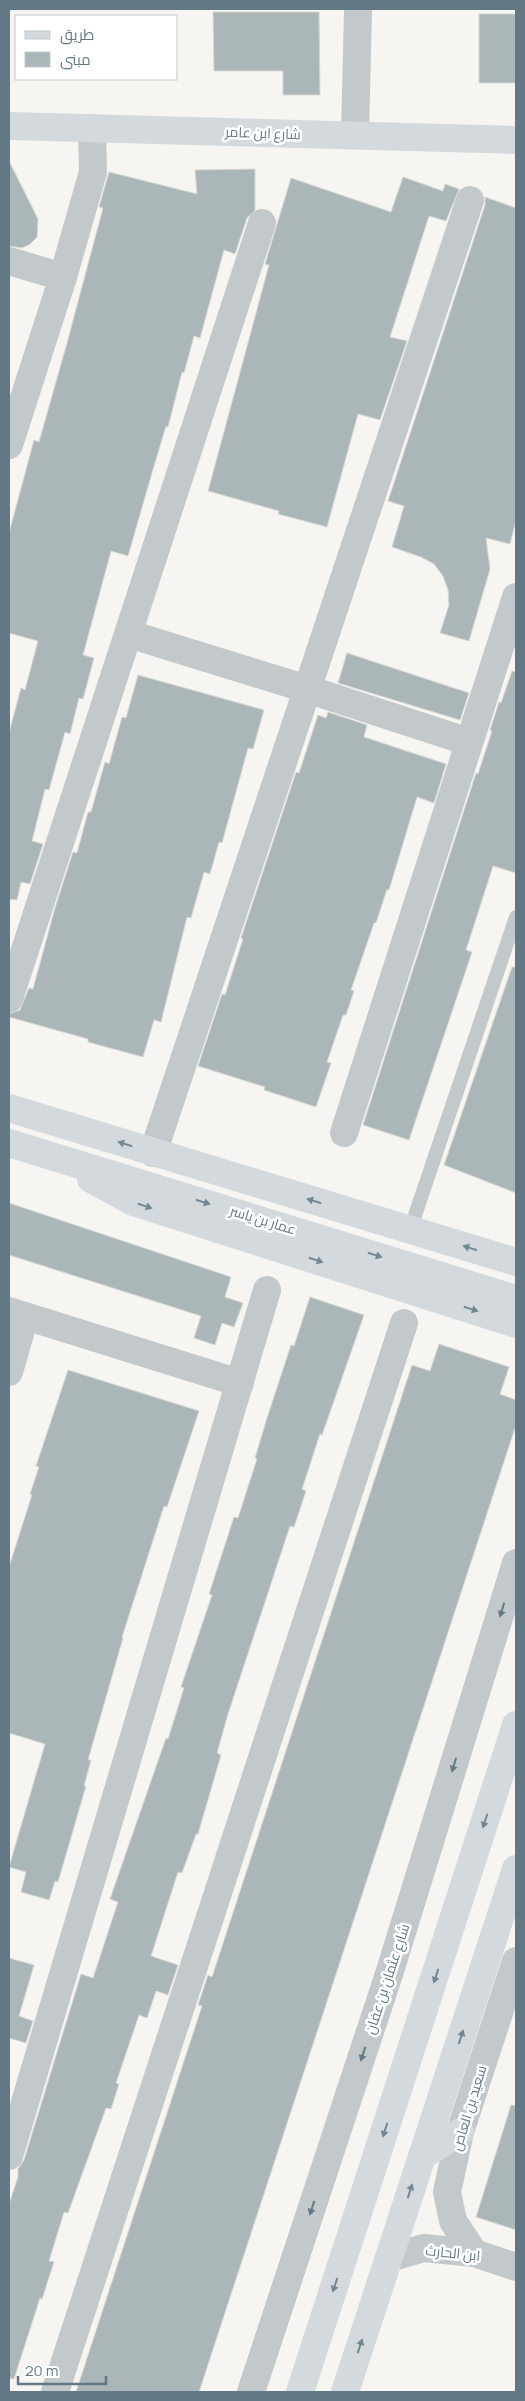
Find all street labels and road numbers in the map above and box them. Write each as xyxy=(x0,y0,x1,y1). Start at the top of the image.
street label: شارع ابن عامر xyxy=(224,122,301,143)
street label: عمار بن ياسر xyxy=(227,1200,298,1239)
street label: شارع عثمان بن عفان xyxy=(360,1921,413,2036)
street label: سعيد بن العاص xyxy=(446,2063,491,2153)
street label: ابن الحارث xyxy=(425,2240,481,2265)

